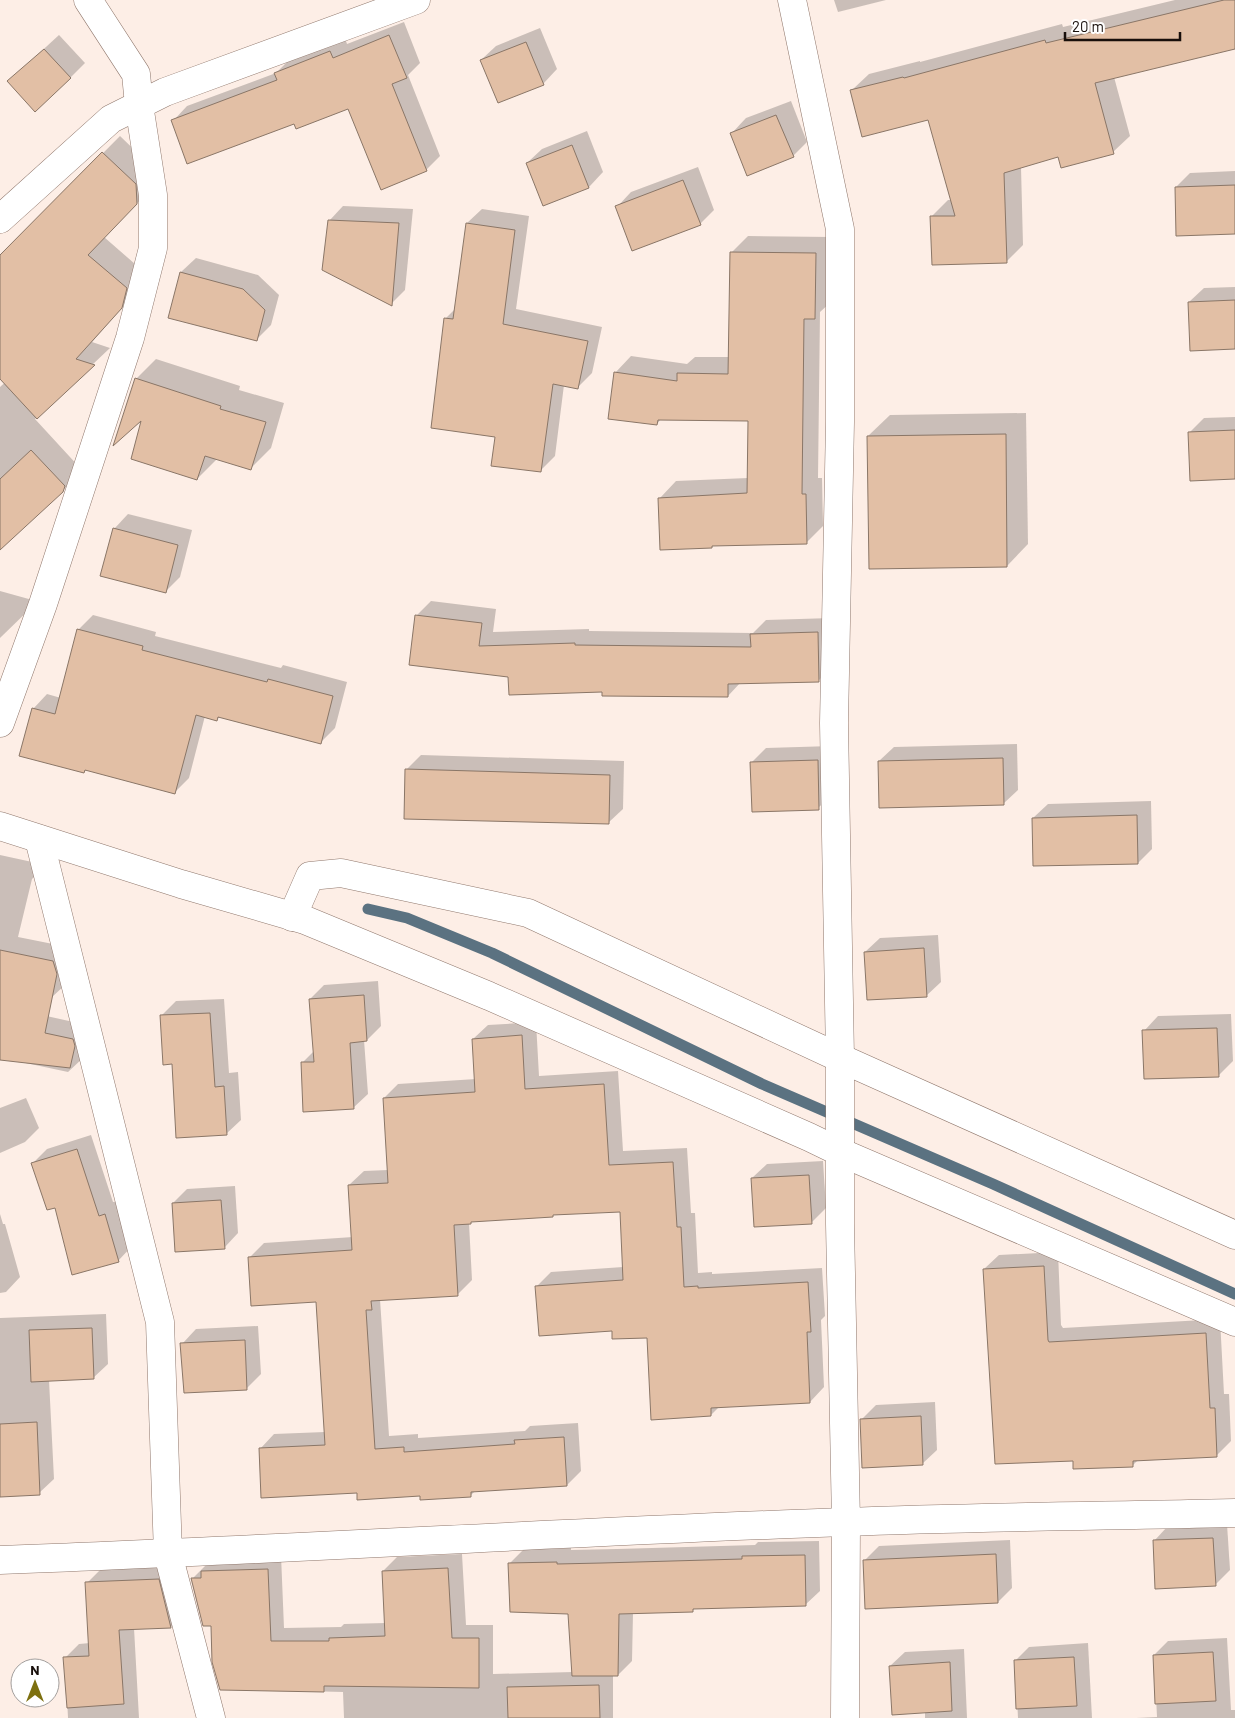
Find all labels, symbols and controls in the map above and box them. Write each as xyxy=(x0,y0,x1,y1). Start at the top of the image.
scale bar xyxy=(1065,10,1180,42)
text: 20 m xyxy=(1072,17,1104,35)
north arrow xyxy=(10,1658,60,1708)
text: N xyxy=(30,1661,40,1678)

